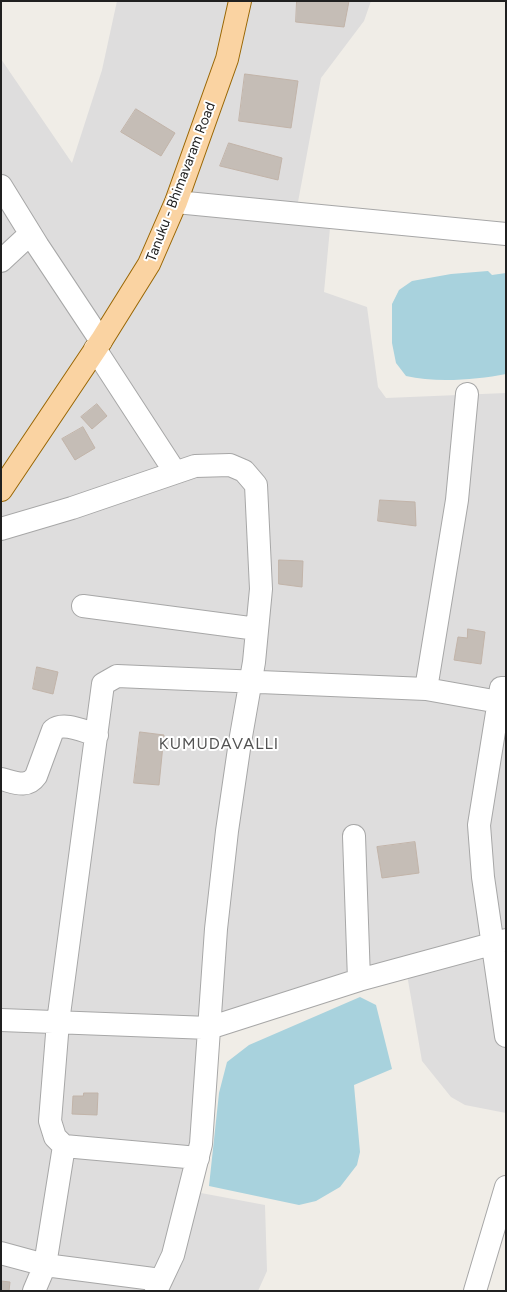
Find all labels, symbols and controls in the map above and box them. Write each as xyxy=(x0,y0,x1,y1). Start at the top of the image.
street label: Tanuku - Bhimavaram Road xyxy=(143,100,219,264)
district label: KUMUDAVALLI xyxy=(159,734,279,754)

